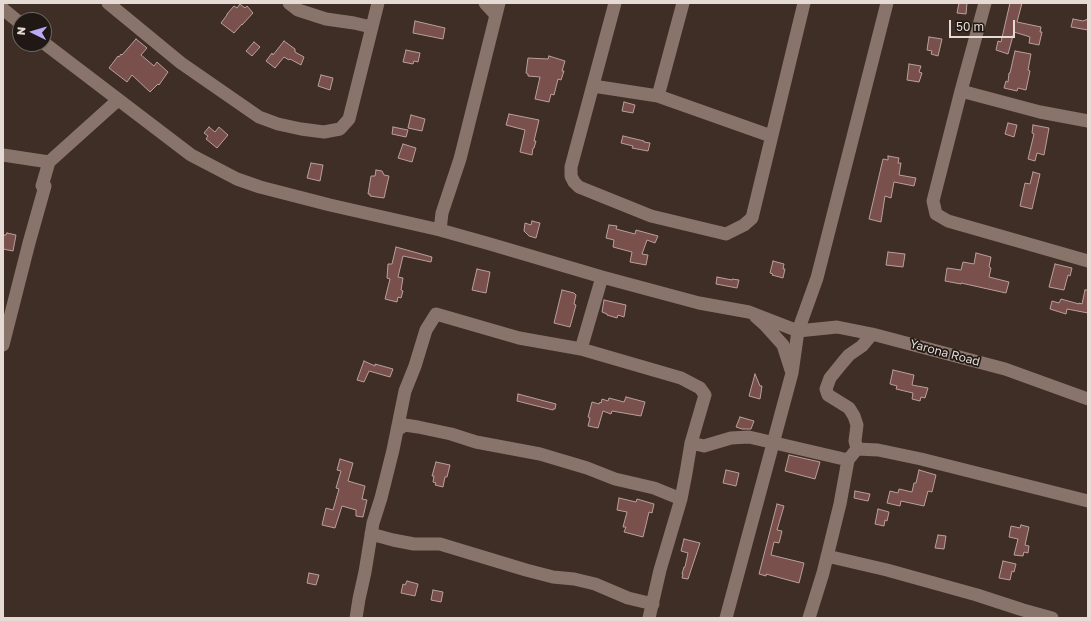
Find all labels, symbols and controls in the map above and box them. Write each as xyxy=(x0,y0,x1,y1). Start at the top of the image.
north arrow xyxy=(12,12,52,52)
scale bar xyxy=(951,12,1017,38)
text: 50 m xyxy=(956,19,984,34)
text: N xyxy=(14,26,27,36)
street label: Yarona Road xyxy=(908,337,982,369)

